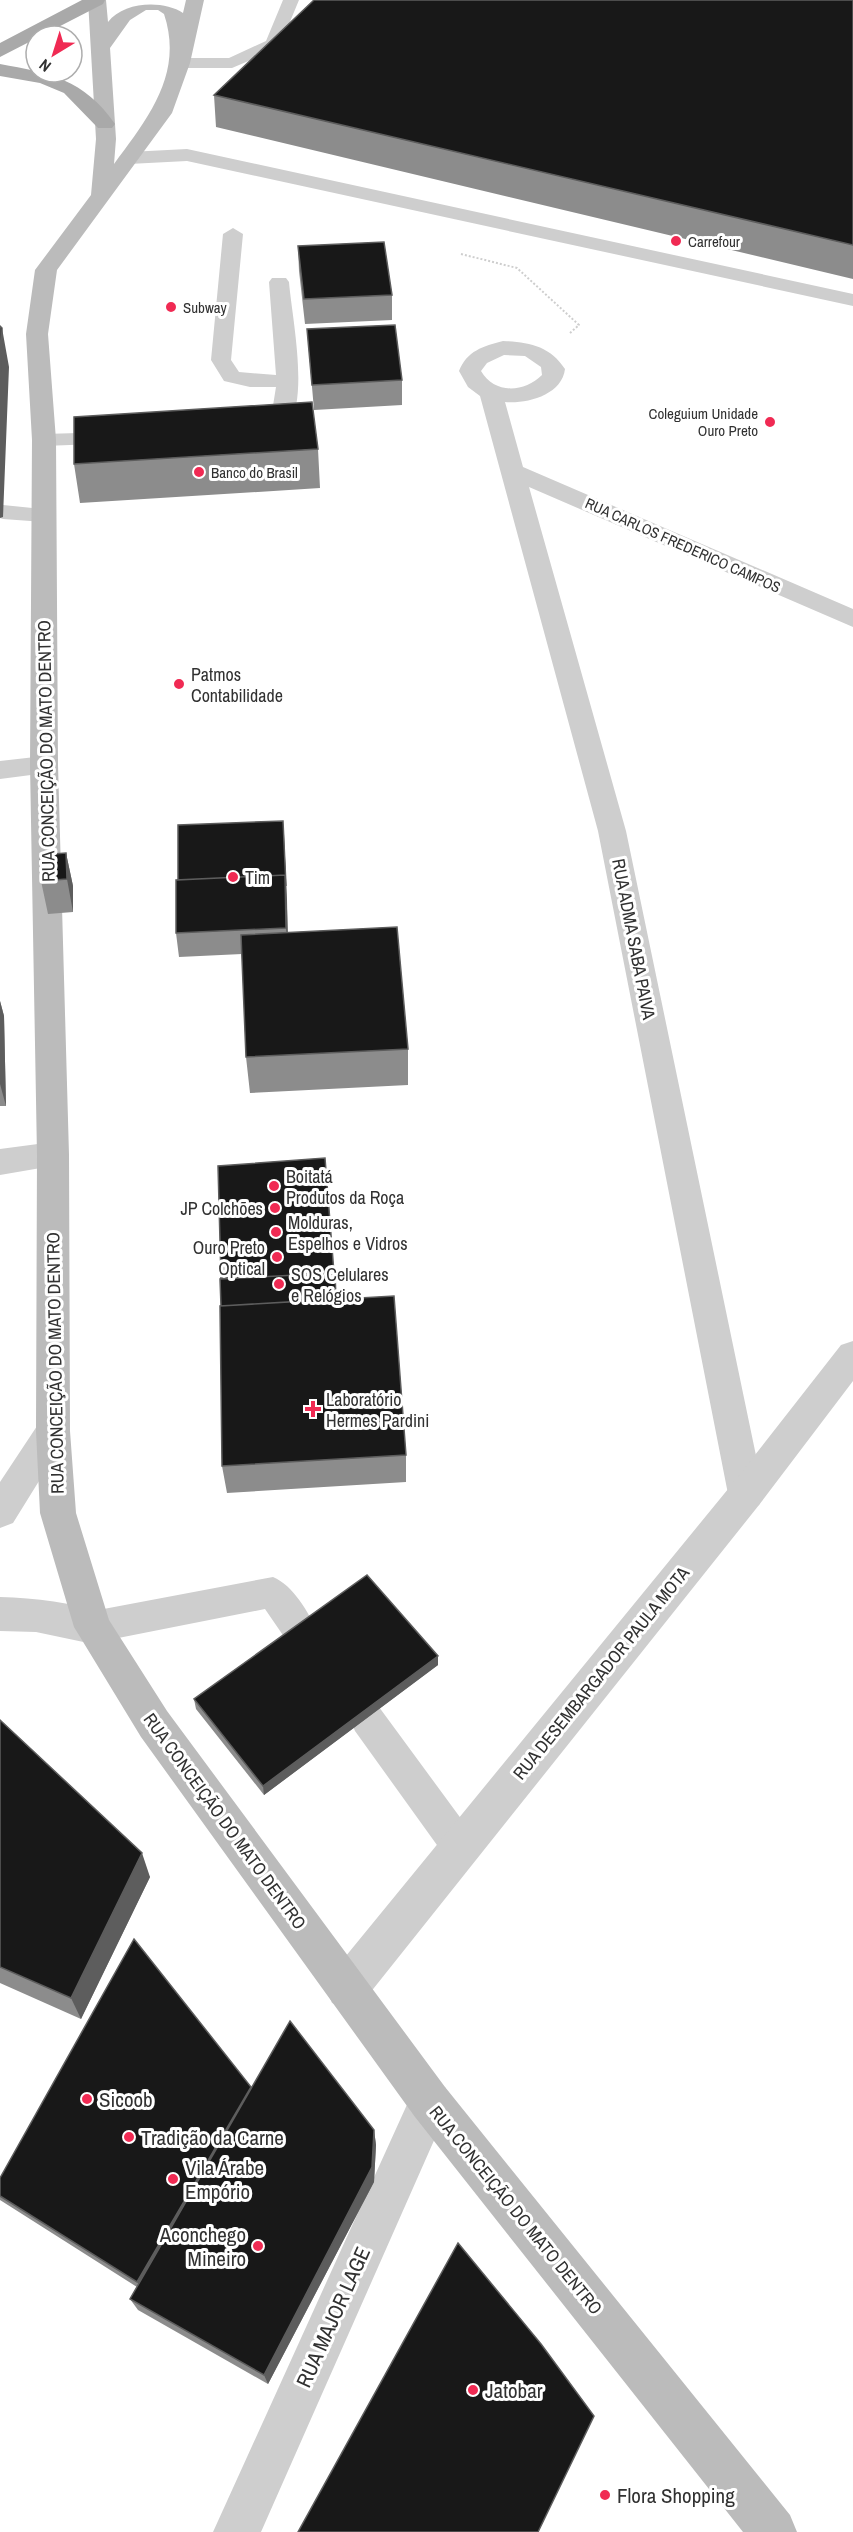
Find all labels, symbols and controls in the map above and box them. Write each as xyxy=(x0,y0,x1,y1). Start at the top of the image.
north arrow xyxy=(24,24,84,84)
text: N xyxy=(34,54,55,77)
place label: Carrefour xyxy=(688,231,740,252)
marker: Carrefour xyxy=(669,234,683,248)
place label: Subway xyxy=(183,297,228,318)
marker: Subway xyxy=(164,300,178,314)
place label: Coleguium Unidade Ouro Preto xyxy=(649,403,758,441)
marker: Coleguium Unidade Ouro Preto xyxy=(763,415,777,429)
place label: Banco do Brasil xyxy=(211,462,298,483)
marker: Banco do Brasil xyxy=(192,465,206,479)
street label: RUA CARLOS FREDERICO CAMPOS xyxy=(582,492,784,598)
street label: RUA CONCEIÇÃO DO MATO DENTRO xyxy=(31,620,61,882)
place label: Patmos Contabilidade xyxy=(191,662,283,708)
marker: Patmos Contabilidade xyxy=(172,677,186,691)
street label: RUA ADMA SABA PAIVA xyxy=(606,856,662,1022)
place label: Tim xyxy=(245,865,270,890)
marker: Tim xyxy=(226,870,240,884)
place label: Boitatá Produtos da Roça xyxy=(286,1164,404,1210)
marker: Boitatá Produtos da Roça xyxy=(267,1179,281,1193)
place label: JP Colchões xyxy=(180,1196,263,1221)
marker: JP Colchões xyxy=(268,1201,282,1215)
place label: Molduras, Espelhos e Vidros xyxy=(288,1210,408,1256)
marker: Molduras, Espelhos e Vidros xyxy=(269,1225,283,1239)
street label: RUA CONCEIÇÃO DO MATO DENTRO xyxy=(40,1232,70,1494)
place label: Ouro Preto Optical xyxy=(193,1235,265,1281)
marker: Ouro Preto Optical xyxy=(270,1250,284,1264)
place label: SOS Celulares e Relógios xyxy=(291,1262,389,1308)
marker: SOS Celulares e Relógios xyxy=(272,1277,286,1291)
place label: Laboratório Hermes Pardini xyxy=(326,1387,429,1433)
marker: Laboratório Hermes Pardini xyxy=(304,1400,322,1418)
street label: RUA DESEMBARGADOR PAULA MOTA xyxy=(507,1561,695,1785)
street label: RUA CONCEIÇÃO DO MATO DENTRO xyxy=(138,1708,312,1934)
place label: Sicoob xyxy=(99,2085,153,2114)
marker: Sicoob xyxy=(80,2092,94,2106)
street label: RUA CONCEIÇÃO DO MATO DENTRO xyxy=(424,2100,608,2320)
place label: Tradição da Carne xyxy=(141,2123,284,2152)
marker: Tradição da Carne xyxy=(122,2130,136,2144)
place label: Vila Árabe Empório xyxy=(185,2153,264,2206)
marker: Vila Árabe Empório xyxy=(166,2172,180,2186)
place label: Aconchego Mineiro xyxy=(159,2220,246,2273)
marker: Aconchego Mineiro xyxy=(251,2239,265,2253)
street label: RUA MAJOR LAGE xyxy=(289,2242,377,2392)
place label: Jatobar xyxy=(485,2376,543,2405)
marker: Jatobar xyxy=(466,2383,480,2397)
place label: Flora Shopping xyxy=(617,2481,735,2510)
marker: Flora Shopping xyxy=(598,2488,612,2502)

